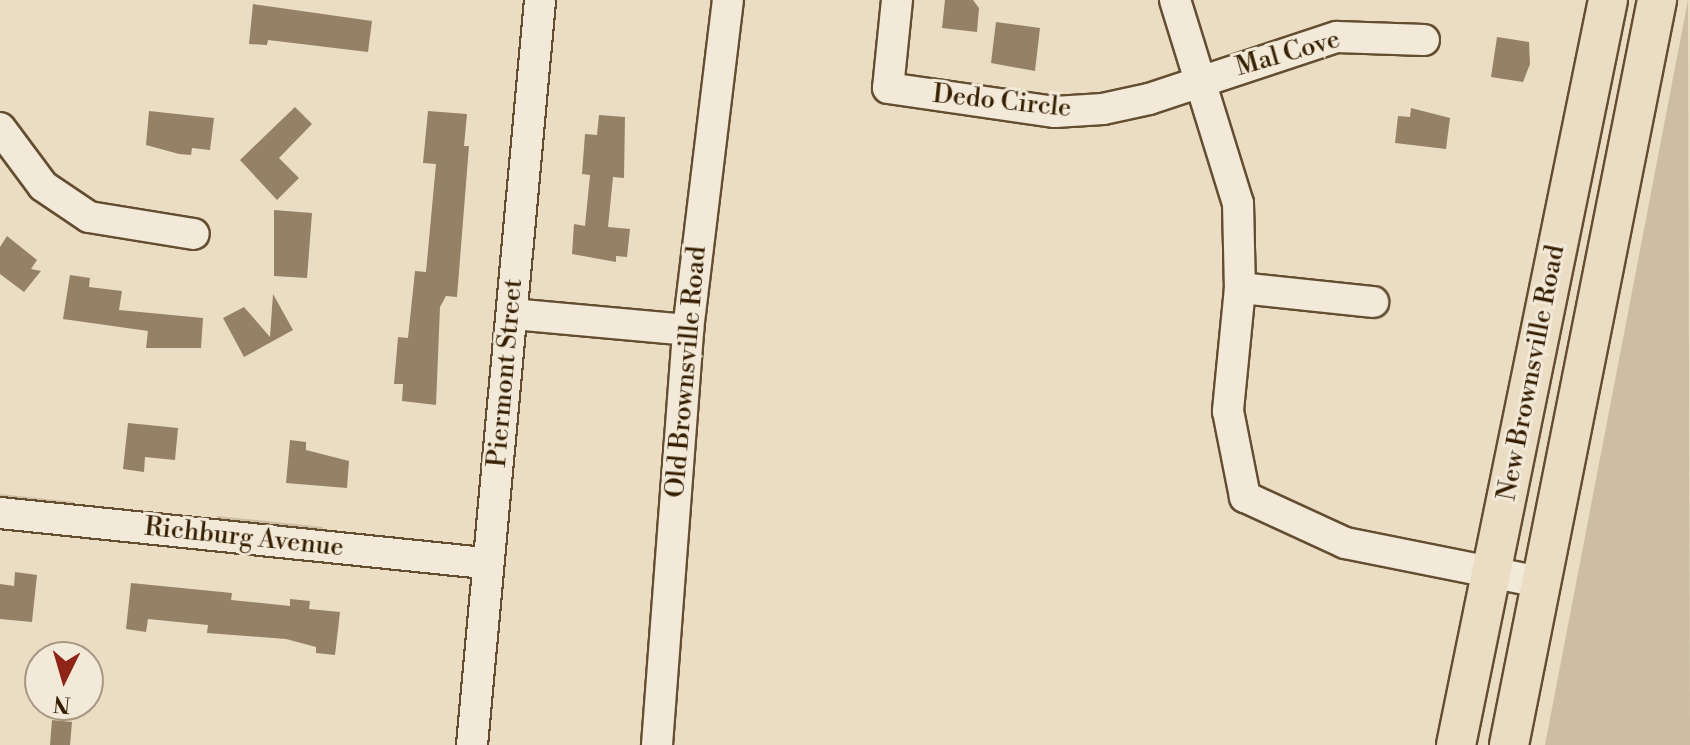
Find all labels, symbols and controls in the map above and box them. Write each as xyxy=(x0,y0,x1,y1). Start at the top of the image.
street label: Mal Cove xyxy=(1232,24,1344,84)
street label: Dedo Circle xyxy=(931,79,1073,125)
street label: New Brownsville Road xyxy=(1492,243,1572,503)
street label: Old Brownsville Road xyxy=(660,245,714,499)
street label: Piermont Street xyxy=(482,277,530,469)
street label: Richburg Avenue xyxy=(143,512,345,564)
north arrow xyxy=(24,641,104,721)
text: N xyxy=(52,689,72,718)

